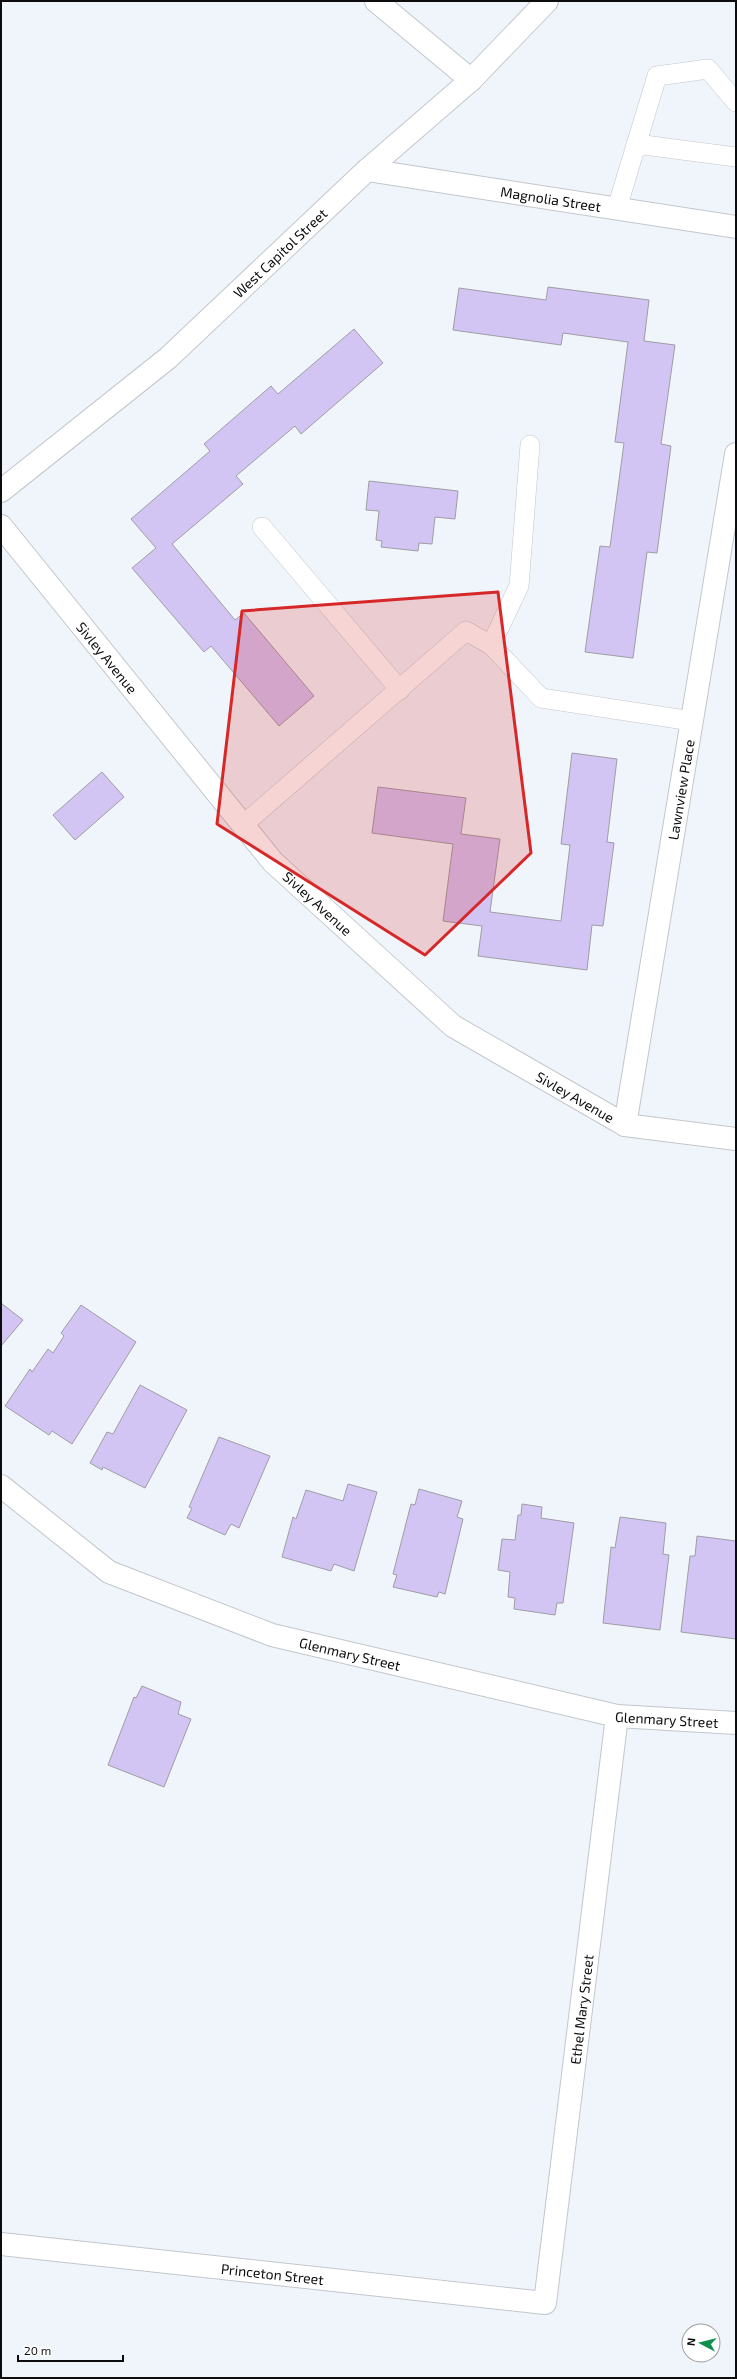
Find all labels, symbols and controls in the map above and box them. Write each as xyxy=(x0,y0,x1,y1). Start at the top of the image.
street label: Magnolia Street xyxy=(499,182,602,215)
street label: West Capitol Street xyxy=(229,204,330,301)
street label: Sivley Avenue xyxy=(73,618,141,697)
street label: Lawnview Place xyxy=(664,738,697,841)
street label: Sivley Avenue xyxy=(280,867,356,939)
street label: Sivley Avenue xyxy=(533,1067,617,1126)
street label: Glenmary Street xyxy=(298,1633,402,1673)
street label: Glenmary Street xyxy=(615,1707,719,1730)
street label: Ethel Mary Street xyxy=(566,1953,596,2065)
street label: Princeton Street xyxy=(220,2259,325,2287)
north arrow xyxy=(681,2323,721,2363)
scale bar xyxy=(18,2337,123,2363)
text: N xyxy=(684,2337,698,2346)
text: 20 m xyxy=(24,2343,51,2357)

